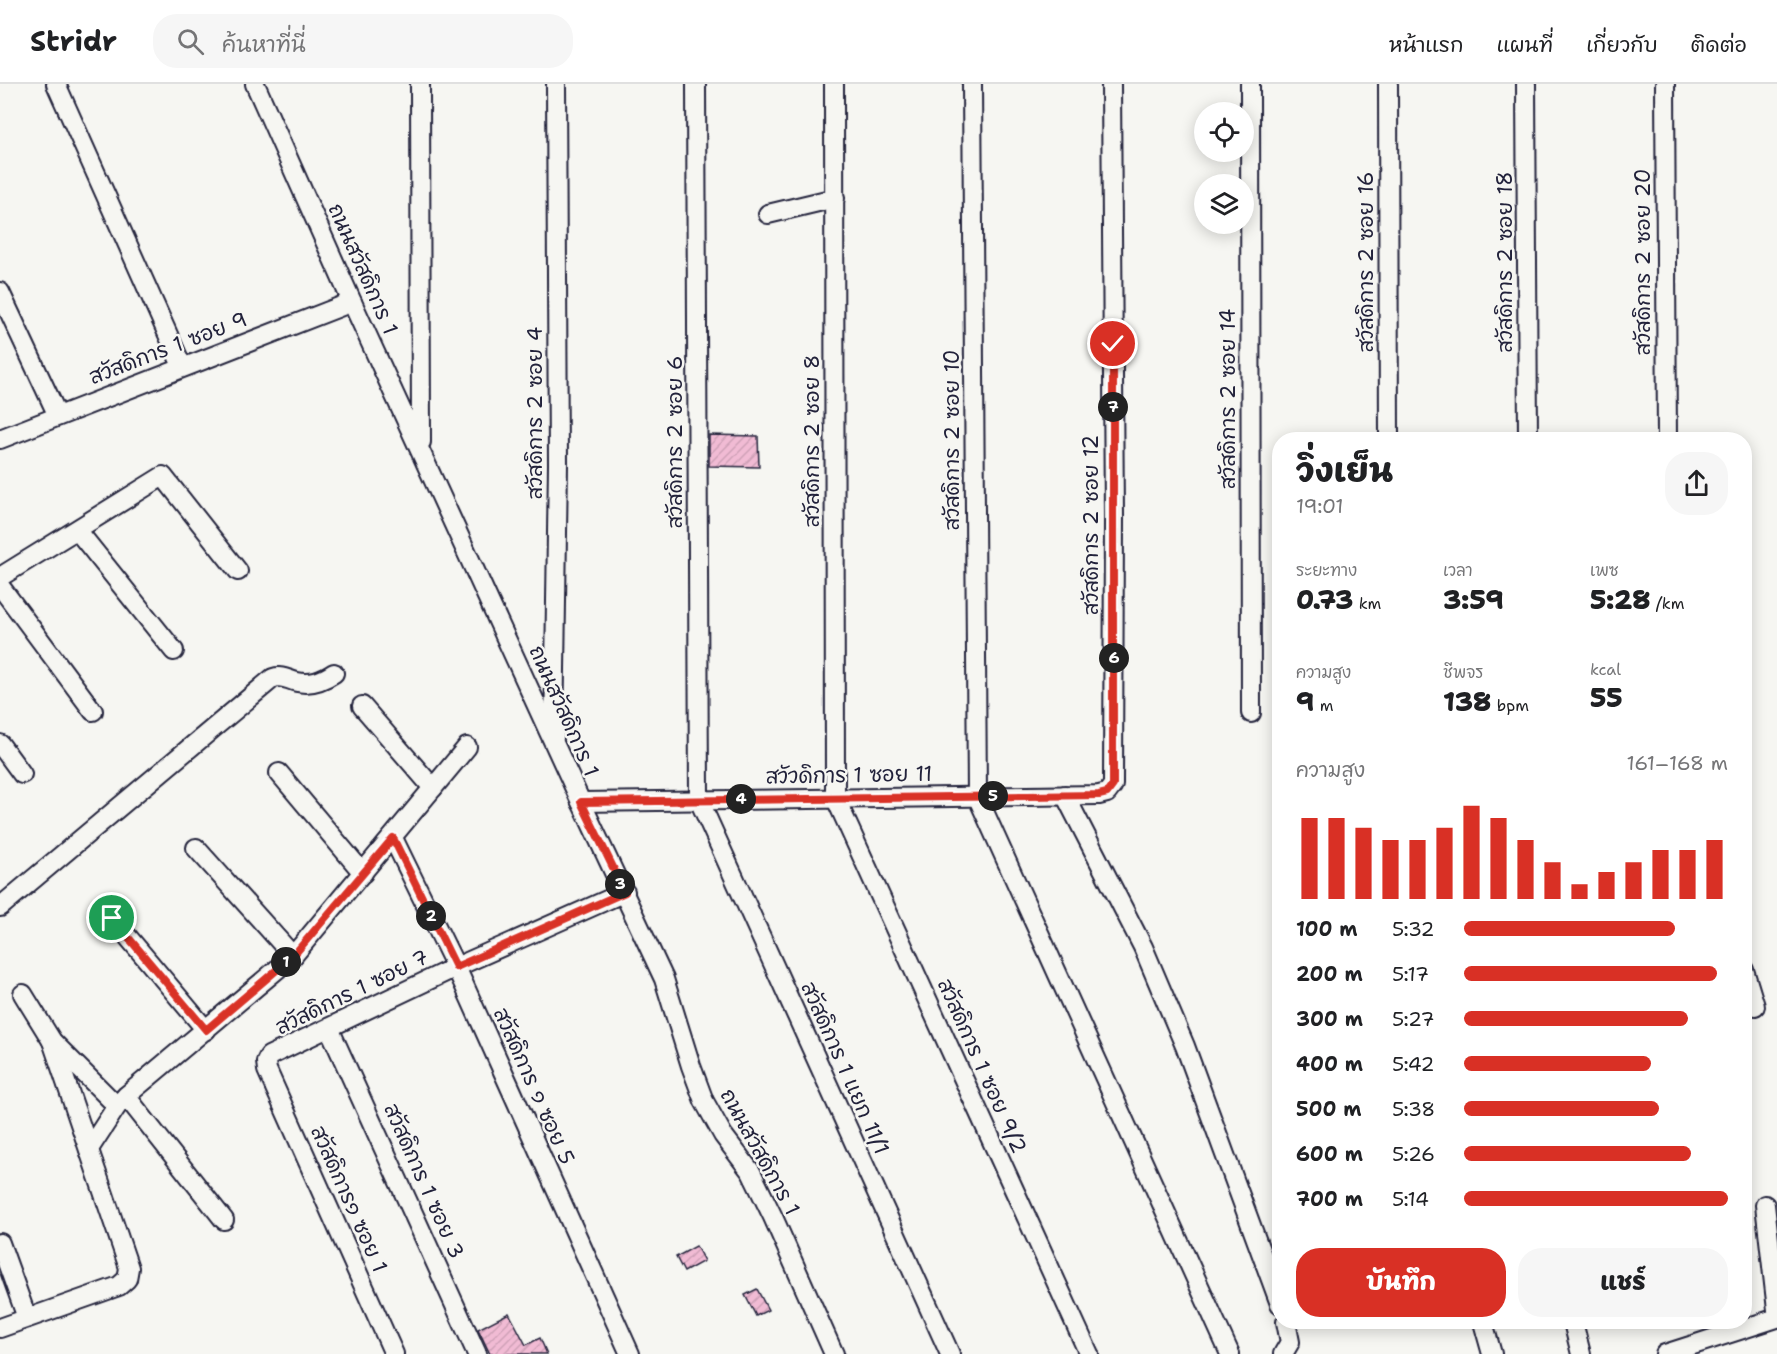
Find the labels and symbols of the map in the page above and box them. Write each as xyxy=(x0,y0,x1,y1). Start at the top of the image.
street label: สวัสดิการ 2 ซอย 20 xyxy=(1629,169,1657,355)
street label: สวัสดิการ 2 ซอย 18 xyxy=(1491,171,1519,353)
street label: สวัสดิการ 2 ซอย 16 xyxy=(1352,172,1380,352)
street label: ถนนสวัสดิการ 1 xyxy=(322,199,404,339)
street label: สวัสดิการ 1 ซอย 9 xyxy=(85,305,251,391)
street label: สวัสดิการ 2 ซอย 14 xyxy=(1214,309,1242,489)
pin xyxy=(1087,318,1138,369)
street label: สวัสดิการ 2 ซอย 4 xyxy=(521,327,549,499)
street label: สวัสดิการ 2 ซอย 10 xyxy=(938,349,966,531)
street label: สวัสดิการ 2 ซอย 8 xyxy=(798,355,826,527)
street label: สวัสดิการ 2 ซอย 6 xyxy=(661,356,689,528)
pin: 7 xyxy=(1098,392,1128,422)
street label: สวัสดิการ 2 ซอย 12 xyxy=(1077,435,1105,615)
street label: ถนนสวัสดิการ 1 xyxy=(523,641,605,781)
pin: 6 xyxy=(1099,643,1129,673)
street label: สวัวดิการ 1 ซอย 11 xyxy=(765,760,933,790)
pin: 5 xyxy=(978,781,1008,811)
pin: 4 xyxy=(726,784,756,814)
pin: 3 xyxy=(605,869,635,899)
pin xyxy=(86,892,137,943)
pin: 2 xyxy=(416,901,446,931)
street label: สวัสดิการ 1 ซอย 7 xyxy=(271,944,433,1040)
pin: 1 xyxy=(271,947,301,977)
street label: สวัสดิการ 1 ซอย 9/2 xyxy=(931,974,1033,1158)
street label: สวัสดิการ 1 แยก 11/1 xyxy=(794,977,896,1159)
street label: สวัสดิการ ๑ ซอย 5 xyxy=(487,1003,581,1169)
street label: ถนนสวัสดิการ 1 xyxy=(714,1084,806,1220)
street label: สวัสดิการ 1 ซอย 3 xyxy=(377,1099,471,1263)
street label: สวัสดิการ๑ ซอย 1 xyxy=(304,1121,394,1277)

